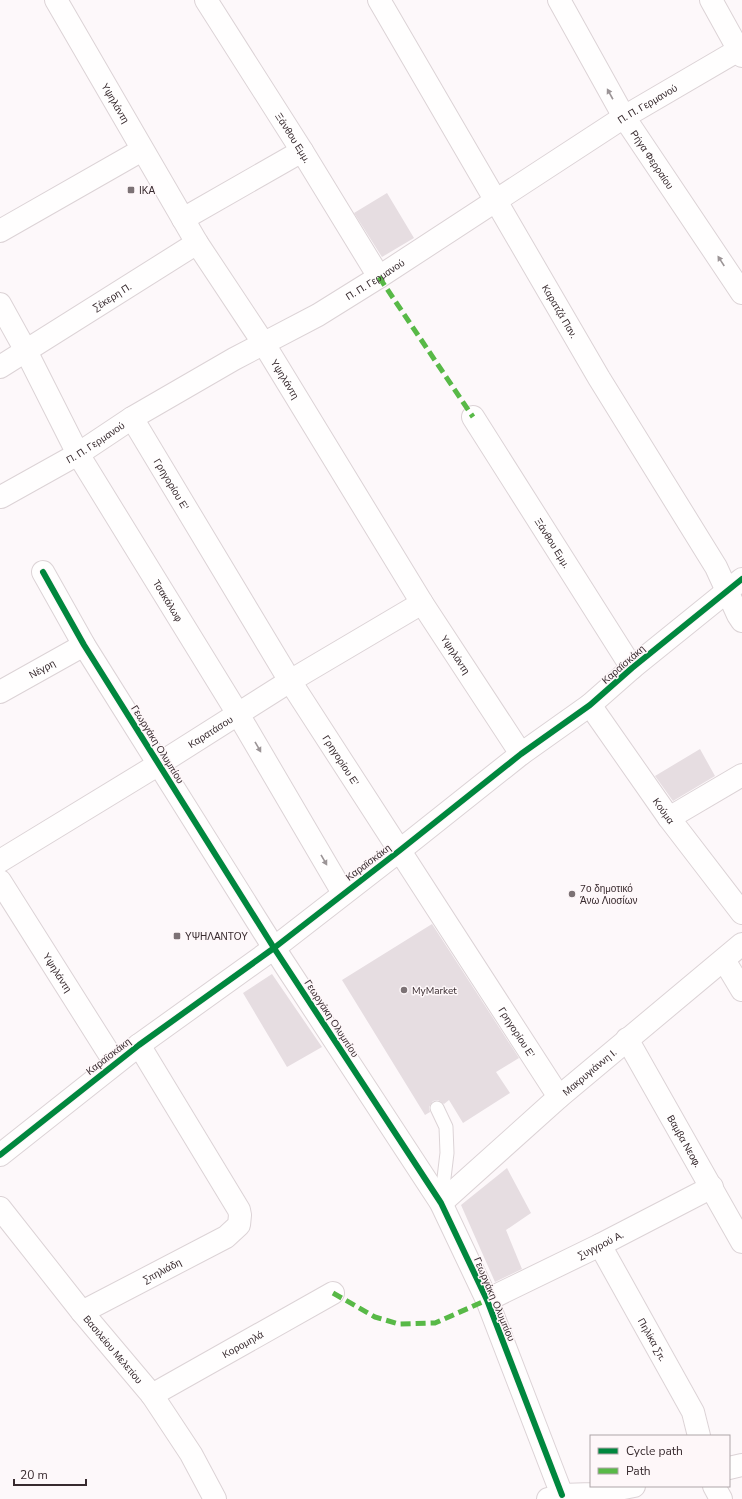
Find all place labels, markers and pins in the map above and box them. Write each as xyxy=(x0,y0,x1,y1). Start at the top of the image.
place label: ΙΚΑ xyxy=(139,184,155,198)
marker: ΙΚΑ xyxy=(126,185,136,195)
place label: 7ο δημοτικό Άνω Λιοσίων xyxy=(580,882,638,908)
marker: 7ο δημοτικό Άνω Λιοσίων xyxy=(567,889,577,899)
place label: ΥΨΗΛΑΝΤΟΥ xyxy=(185,930,248,944)
marker: ΥΨΗΛΑΝΤΟΥ xyxy=(172,931,182,941)
place label: MyMarket xyxy=(412,984,457,998)
marker: MyMarket xyxy=(399,985,409,995)

